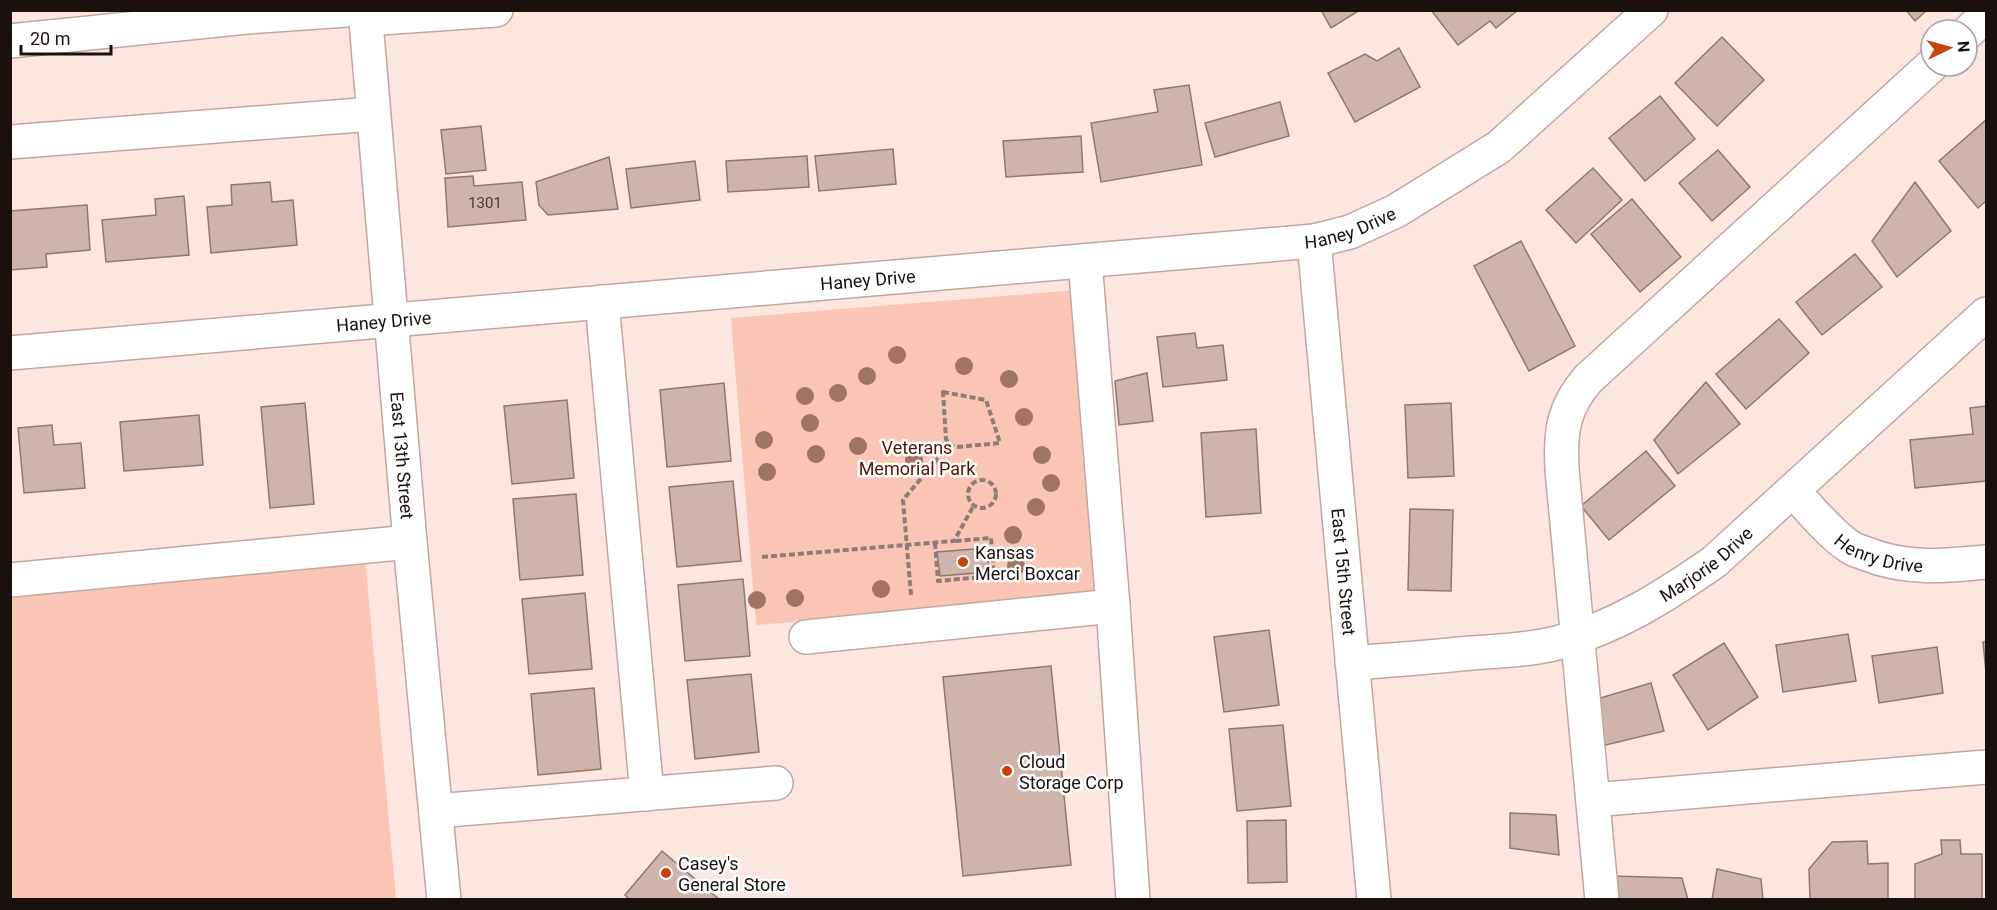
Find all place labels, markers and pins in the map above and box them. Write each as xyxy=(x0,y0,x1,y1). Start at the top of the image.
place label: Kansas Merci Boxcar xyxy=(975,542,1080,584)
marker: Kansas Merci Boxcar xyxy=(956,555,970,569)
place label: Cloud Storage Corp xyxy=(1019,751,1124,793)
marker: Cloud Storage Corp xyxy=(1000,764,1014,778)
place label: Casey's General Store xyxy=(678,853,786,895)
marker: Casey's General Store xyxy=(659,866,673,880)

